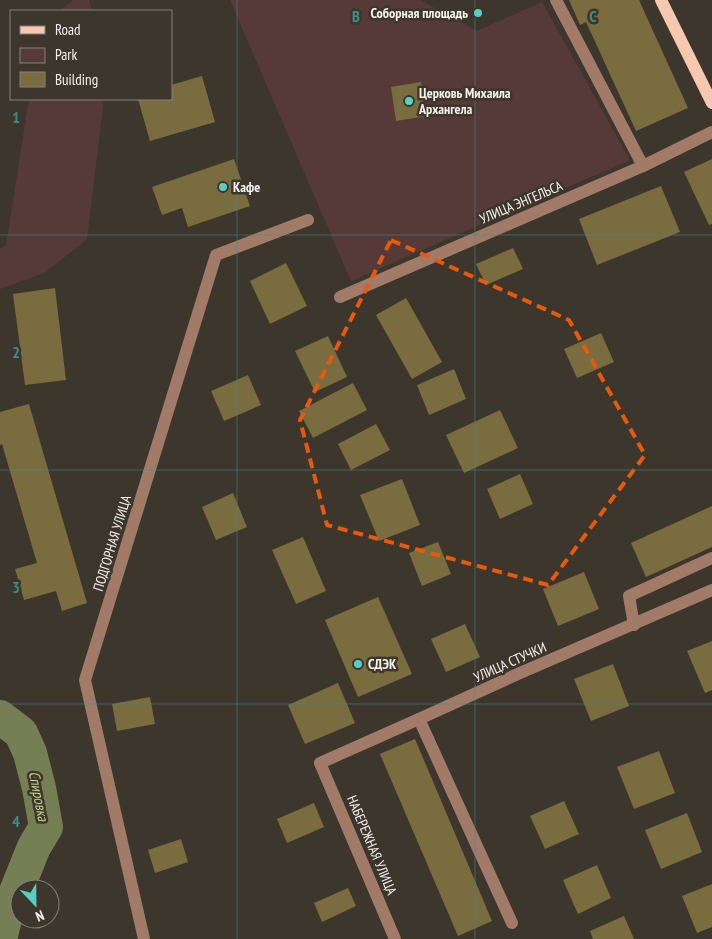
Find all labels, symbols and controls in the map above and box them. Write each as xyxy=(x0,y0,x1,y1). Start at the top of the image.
place label: Соборная площадь xyxy=(371,4,468,22)
text: B xyxy=(352,6,360,26)
text: C xyxy=(589,6,597,26)
marker: Соборная площадь xyxy=(472,7,484,19)
legend xyxy=(10,10,172,100)
text: Road xyxy=(55,20,81,39)
text: Park xyxy=(55,45,77,64)
text: Building xyxy=(55,70,98,89)
place label: Церковь Михаила Архангела xyxy=(418,84,511,118)
marker: Церковь Михаила Архангела xyxy=(403,95,415,107)
text: 1 xyxy=(12,107,20,127)
street label: УЛИЦА ЭНГЕЛЬСА xyxy=(477,176,566,228)
place label: Кафе xyxy=(233,178,260,196)
marker: Кафе xyxy=(217,181,229,193)
text: 2 xyxy=(12,342,20,362)
street label: ПОДГОРНАЯ УЛИЦА xyxy=(89,492,135,593)
text: 3 xyxy=(12,577,20,597)
street label: УЛИЦА СТУЧКИ xyxy=(471,638,549,686)
place label: СДЭК xyxy=(368,655,397,673)
marker: СДЭК xyxy=(352,658,364,670)
water label: Спировка xyxy=(25,769,53,824)
street label: НАБЕРЕЖНАЯ УЛИЦА xyxy=(343,793,401,898)
text: 4 xyxy=(12,811,20,831)
north arrow xyxy=(10,879,60,929)
text: N xyxy=(33,906,47,926)

